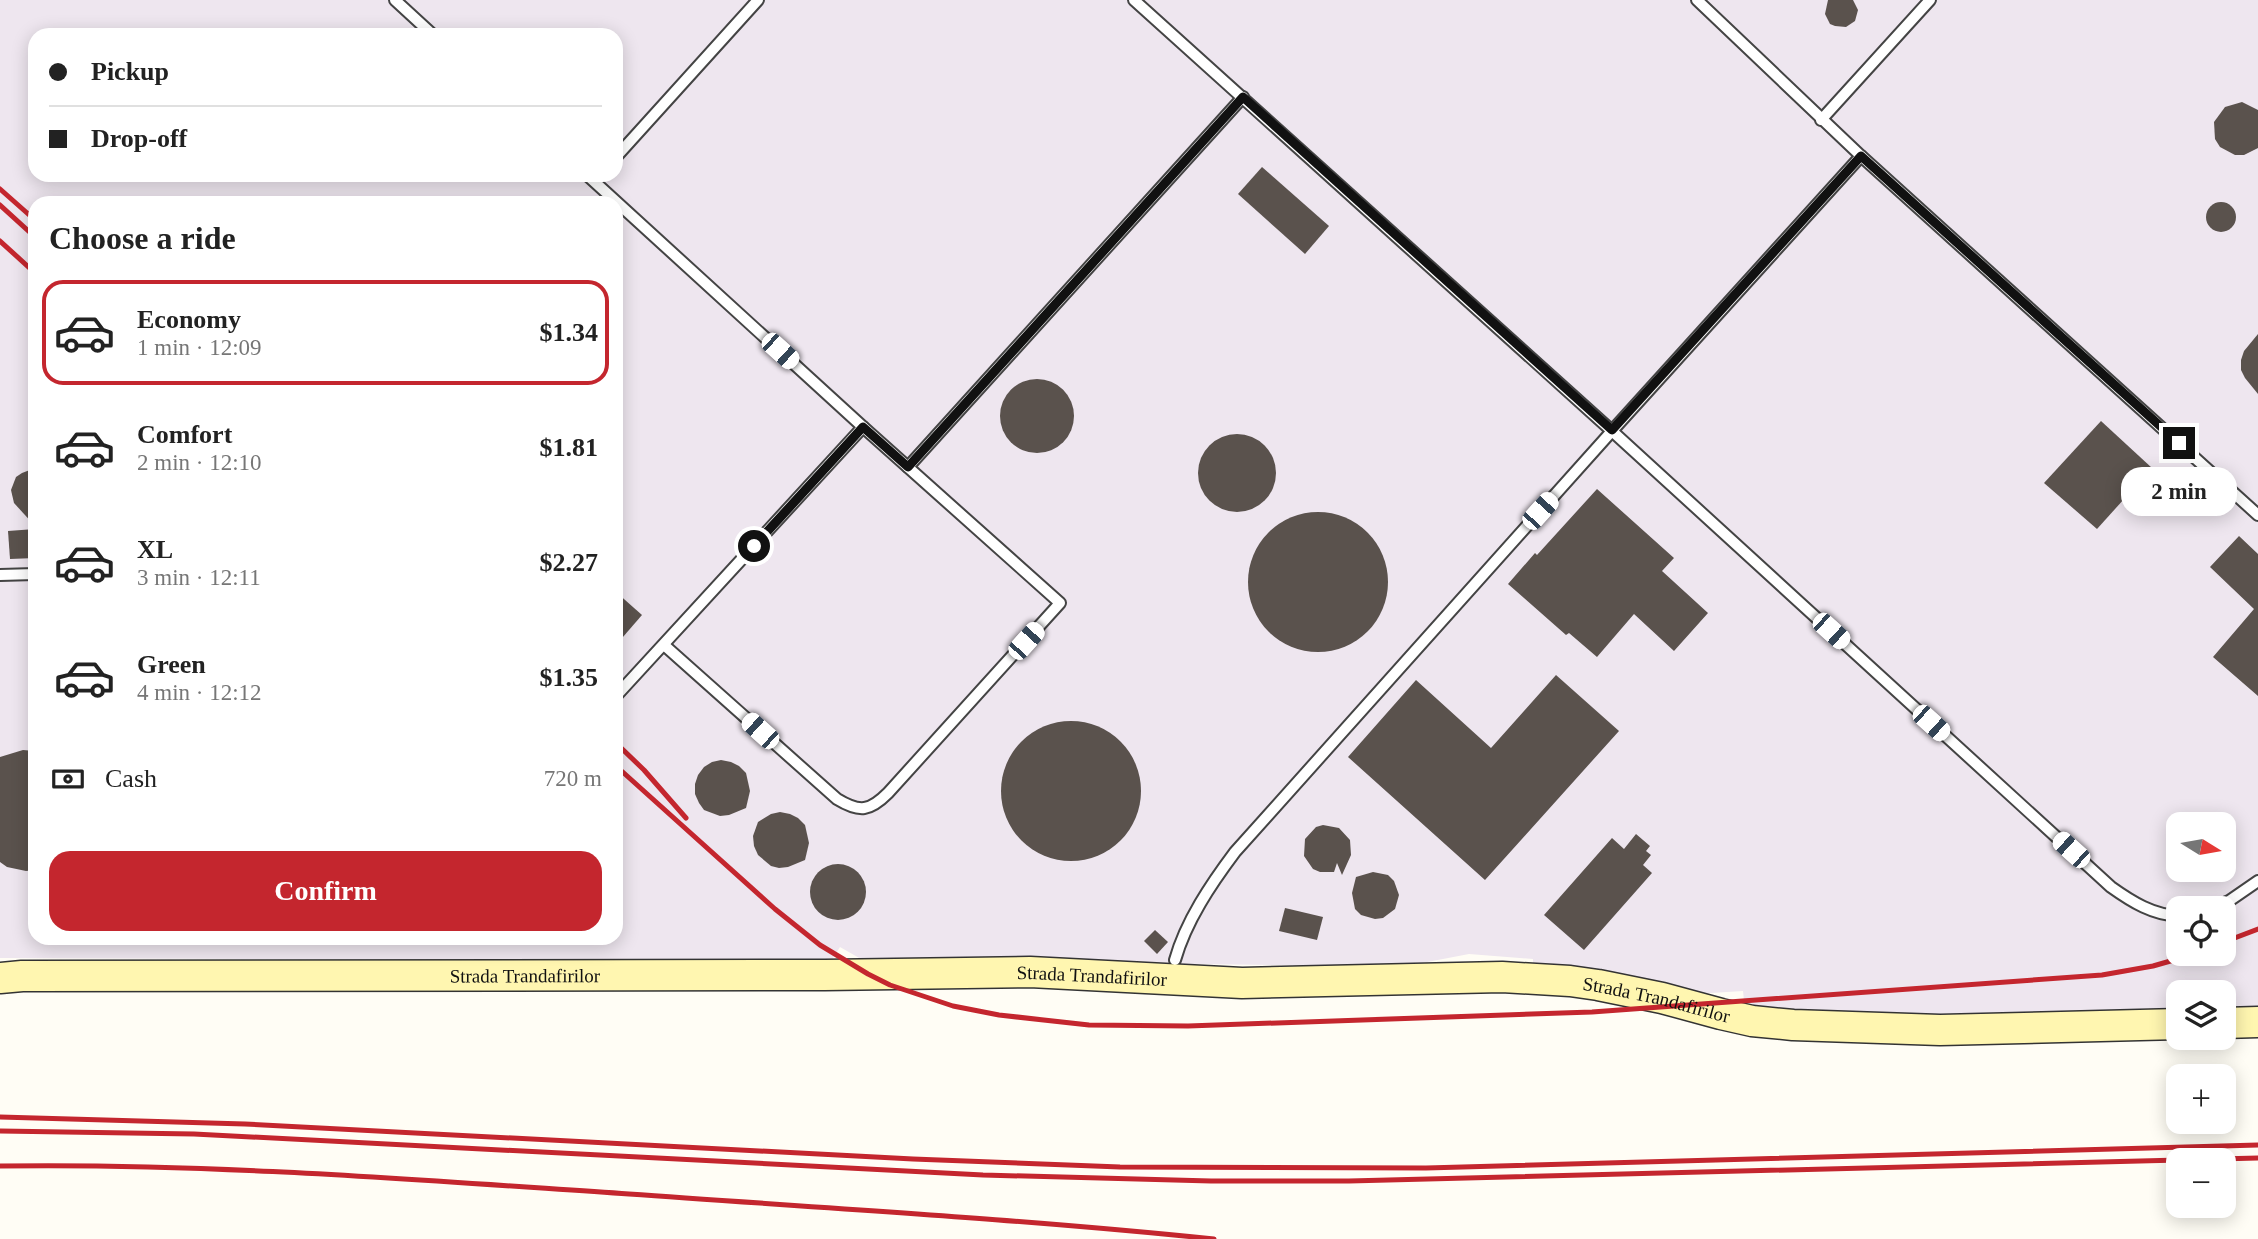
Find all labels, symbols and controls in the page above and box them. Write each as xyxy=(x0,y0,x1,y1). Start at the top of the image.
text: Pickup xyxy=(91,57,169,86)
text: Drop-off xyxy=(91,124,187,153)
text: Choose a ride xyxy=(49,220,236,256)
icon: car xyxy=(53,301,116,364)
text: Economy xyxy=(137,305,241,334)
text: $1.34 xyxy=(540,318,598,347)
car xyxy=(758,329,803,373)
text: 1 min · 12:09 xyxy=(137,335,262,360)
icon: car xyxy=(53,416,116,479)
text: Comfort xyxy=(137,420,232,449)
route end xyxy=(2163,427,2195,459)
text: $1.81 xyxy=(540,433,598,462)
text: 2 min · 12:10 xyxy=(137,450,262,475)
callout: 2 min xyxy=(2121,467,2237,516)
text: 2 min xyxy=(2151,479,2207,504)
car xyxy=(1519,488,1562,534)
route start xyxy=(738,530,770,562)
icon: car xyxy=(53,531,116,594)
text: XL xyxy=(137,535,173,564)
text: $2.27 xyxy=(540,548,598,577)
text: 3 min · 12:11 xyxy=(137,565,261,590)
car xyxy=(1809,609,1854,653)
car xyxy=(1005,618,1048,664)
icon: car xyxy=(53,646,116,709)
text: Green xyxy=(137,650,206,679)
text: $1.35 xyxy=(540,663,598,692)
text: 4 min · 12:12 xyxy=(137,680,262,705)
car xyxy=(1909,701,1954,745)
car xyxy=(738,709,783,753)
icon: cash xyxy=(49,760,87,798)
text: Cash xyxy=(105,764,157,793)
text: 720 m xyxy=(544,766,602,791)
north arrow xyxy=(2166,812,2236,882)
map controls xyxy=(2166,812,2236,1218)
car xyxy=(2049,828,2094,872)
button: Confirm xyxy=(49,851,602,931)
button: locate xyxy=(2166,896,2236,966)
street label: Strada Trandafirilor xyxy=(1017,961,1168,990)
street label: Strada Trandafirilor xyxy=(450,965,601,986)
street label: Strada Trandafirilor xyxy=(1582,972,1733,1026)
button: layers xyxy=(2166,980,2236,1050)
button: + xyxy=(2166,1064,2236,1134)
button: − xyxy=(2166,1148,2236,1218)

